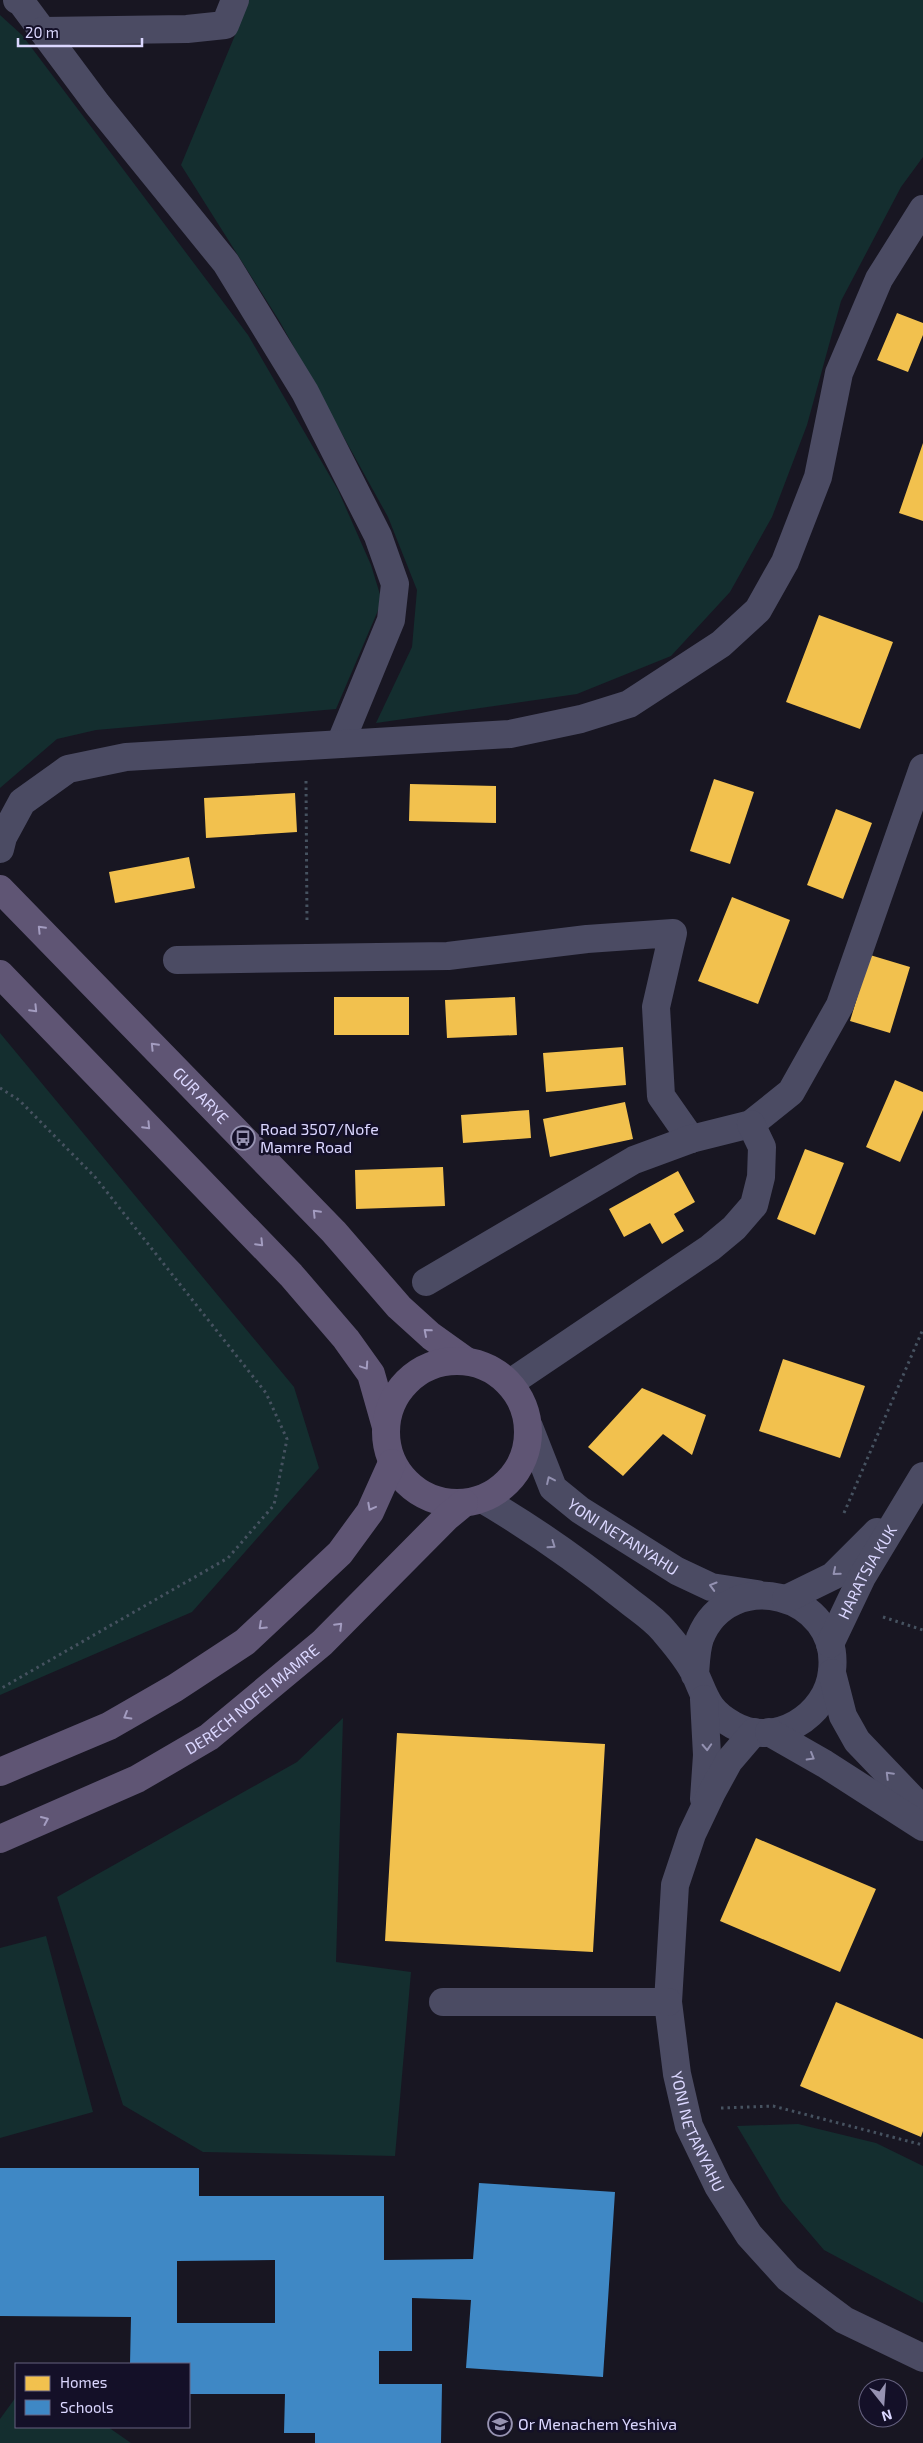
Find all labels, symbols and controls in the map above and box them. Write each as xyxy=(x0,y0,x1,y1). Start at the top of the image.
scale bar xyxy=(18,15,141,47)
text: 20 m xyxy=(25,23,59,41)
one-way arrow xyxy=(38,926,47,935)
one-way arrow xyxy=(28,1003,37,1012)
one-way arrow xyxy=(151,1043,160,1052)
street label: GUR ARYE xyxy=(170,1063,233,1127)
place label: Road 3507/Nofe Mamre Road xyxy=(260,1119,379,1156)
one-way arrow xyxy=(141,1120,150,1129)
bus stop icon: Road 3507/Nofe Mamre Road xyxy=(230,1125,256,1151)
one-way arrow xyxy=(313,1210,322,1219)
one-way arrow xyxy=(254,1237,263,1246)
one-way arrow xyxy=(423,1329,432,1338)
one-way arrow xyxy=(359,1360,368,1370)
one-way arrow xyxy=(545,1476,556,1485)
street label: YONI NETANYAHU xyxy=(564,1494,682,1579)
one-way arrow xyxy=(367,1502,377,1511)
street label: HARATSIA KUK xyxy=(833,1521,901,1622)
one-way arrow xyxy=(546,1539,556,1548)
one-way arrow xyxy=(833,1566,842,1575)
one-way arrow xyxy=(709,1581,717,1592)
one-way arrow xyxy=(259,1620,268,1629)
one-way arrow xyxy=(333,1623,342,1632)
street label: DERECH NOFEI MAMRE xyxy=(182,1640,322,1758)
one-way arrow xyxy=(123,1709,132,1719)
one-way arrow xyxy=(701,1744,712,1752)
one-way arrow xyxy=(806,1750,815,1760)
one-way arrow xyxy=(886,1772,895,1781)
one-way arrow xyxy=(40,1815,49,1826)
street label: YONI NETANYAHU xyxy=(668,2069,729,2195)
legend xyxy=(15,2363,190,2428)
text: Homes xyxy=(60,2373,107,2391)
north arrow xyxy=(858,2378,908,2428)
text: Schools xyxy=(60,2398,114,2416)
text: N xyxy=(880,2406,894,2426)
school or university icon: Or Menachem Yeshiva xyxy=(487,2411,513,2437)
place label: Or Menachem Yeshiva xyxy=(518,2414,677,2433)

